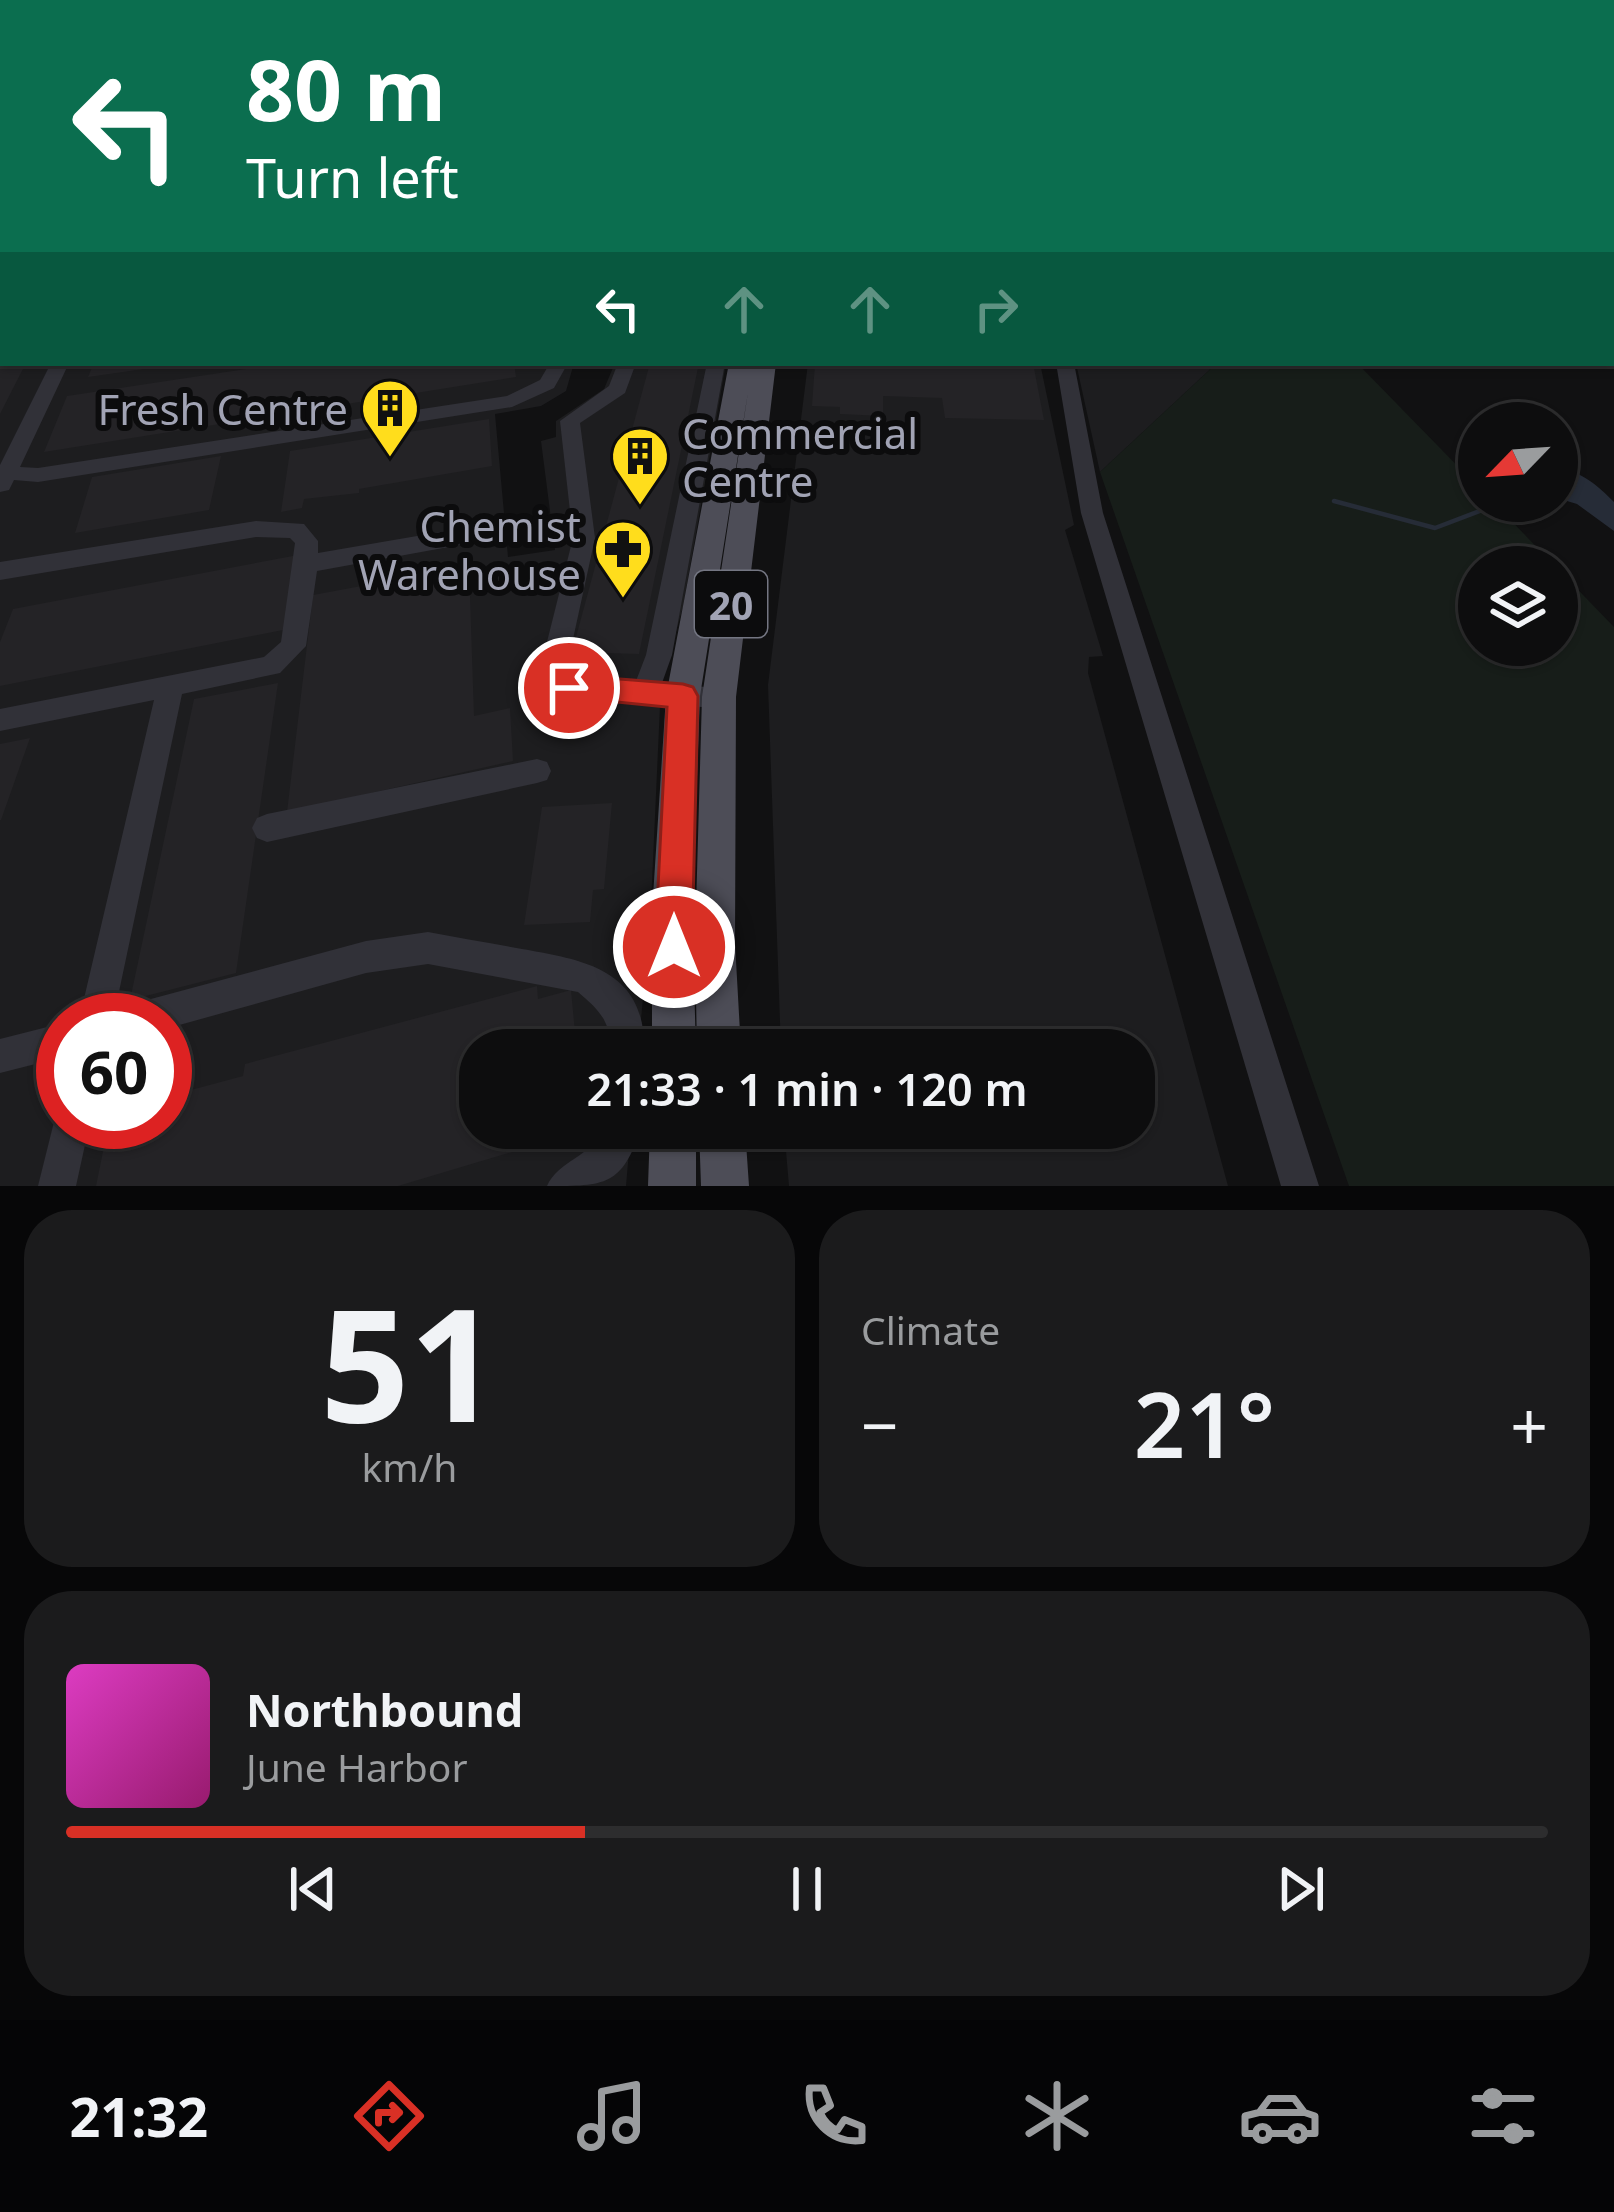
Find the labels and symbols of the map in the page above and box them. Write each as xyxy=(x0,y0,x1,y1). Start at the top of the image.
building icon: Fresh Centre xyxy=(359,377,421,459)
place label: Fresh Centre xyxy=(97,380,348,437)
north arrow xyxy=(1458,402,1578,522)
place label: Commercial Centre xyxy=(682,404,918,509)
building icon: Commercial Centre xyxy=(609,425,671,507)
place label: Chemist Warehouse xyxy=(358,497,581,602)
pharmacy icon: Chemist Warehouse xyxy=(592,518,654,600)
road number: 20 xyxy=(695,571,767,637)
pin xyxy=(518,637,620,739)
position arrow xyxy=(611,884,737,1010)
speed limit sign: 60 xyxy=(36,993,192,1149)

